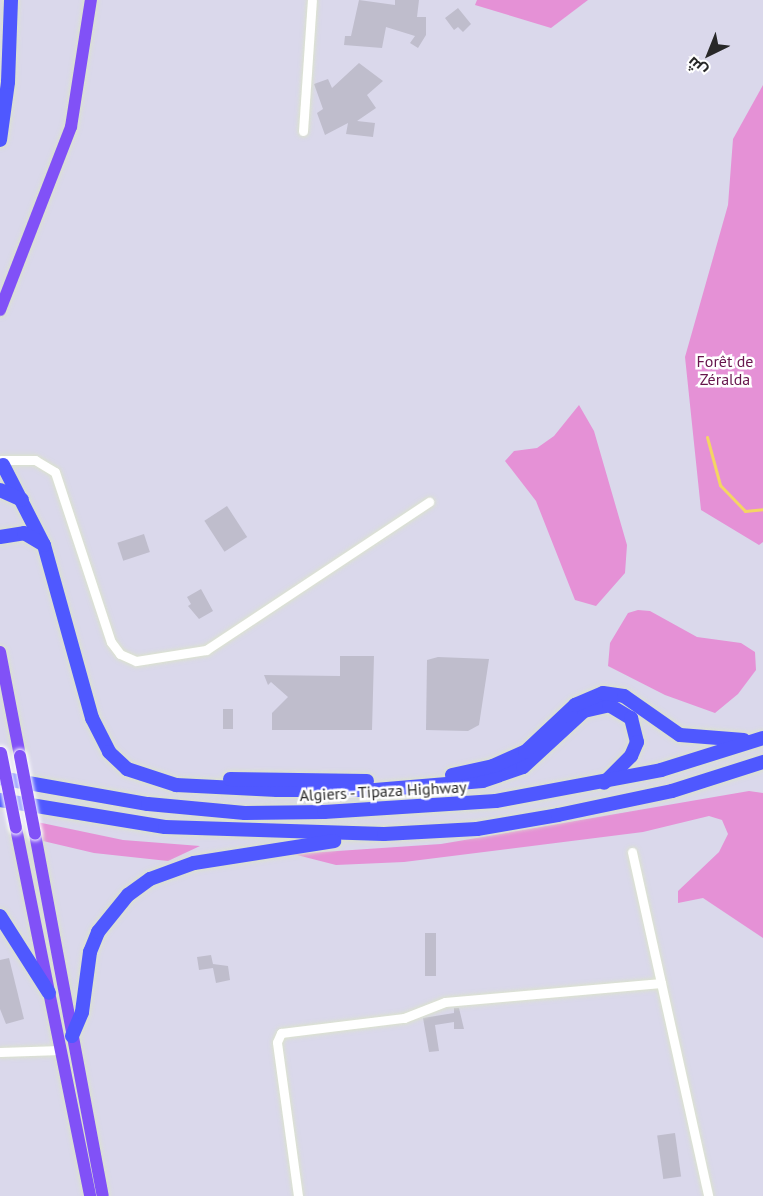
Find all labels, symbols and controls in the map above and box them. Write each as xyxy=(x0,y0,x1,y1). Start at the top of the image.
north arrow xyxy=(679,24,739,84)
text: ش xyxy=(682,53,711,81)
park label: Forêt de Zéralda xyxy=(697,351,753,389)
street label: Algiers - Tipaza Highway xyxy=(298,777,468,805)

